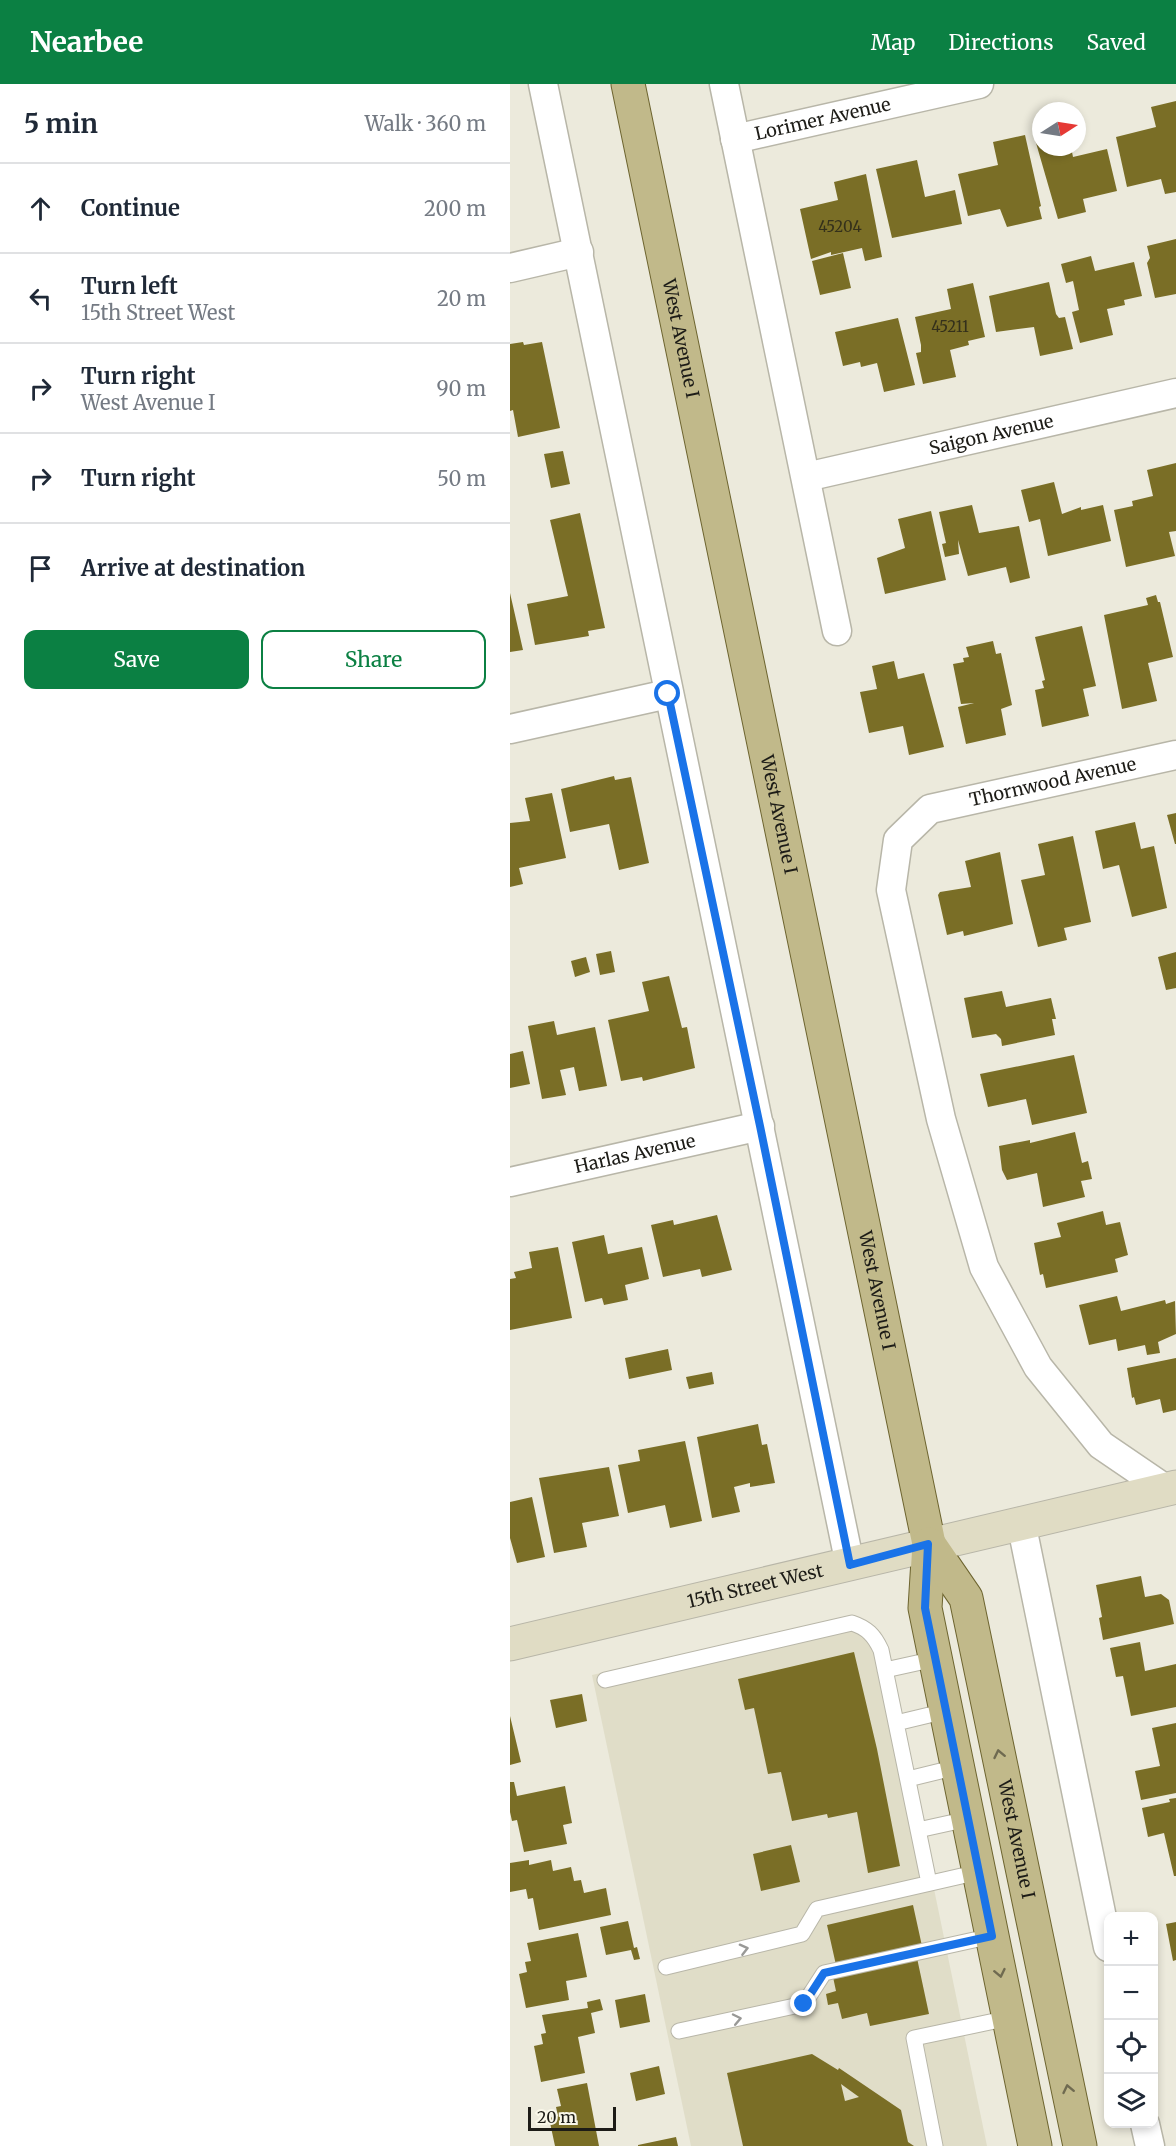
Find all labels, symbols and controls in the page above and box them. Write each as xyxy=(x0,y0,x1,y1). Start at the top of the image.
text: Nearbee xyxy=(30,24,143,60)
text: Map xyxy=(871,29,915,56)
text: Directions xyxy=(948,29,1053,56)
text: Saved xyxy=(1086,29,1146,56)
street label: Lorimer Avenue xyxy=(753,92,893,145)
north arrow xyxy=(1032,102,1086,156)
text: 5 min xyxy=(24,107,98,140)
text: Walk · 360 m xyxy=(365,111,486,136)
icon: ahead xyxy=(24,192,57,225)
text: Continue xyxy=(81,194,180,222)
text: 200 m xyxy=(424,196,486,221)
house number: 45204 xyxy=(818,217,862,236)
text: Turn left xyxy=(81,272,178,300)
street label: West Avenue I xyxy=(657,276,704,400)
icon: left xyxy=(24,282,57,315)
text: 20 m xyxy=(437,286,486,311)
text: 15th Street West xyxy=(81,300,235,325)
house number: 45211 xyxy=(931,317,969,336)
text: Turn right xyxy=(81,362,195,390)
icon: right xyxy=(24,372,57,405)
text: 90 m xyxy=(436,376,486,401)
text: West Avenue I xyxy=(81,390,215,415)
street label: Saigon Avenue xyxy=(927,409,1056,460)
icon: right xyxy=(24,462,57,495)
text: Turn right xyxy=(81,464,195,492)
text: 50 m xyxy=(437,466,486,491)
icon: arrive xyxy=(24,552,57,585)
text: Arrive at destination xyxy=(81,554,305,582)
button: Save xyxy=(24,630,249,689)
button: Share xyxy=(261,630,486,689)
route start xyxy=(654,680,680,706)
street label: West Avenue I xyxy=(755,752,803,876)
street label: Thornwood Avenue xyxy=(967,752,1138,811)
street label: Harlas Avenue xyxy=(572,1129,697,1178)
street label: West Avenue I xyxy=(854,1228,901,1352)
street label: 15th Street West xyxy=(685,1559,825,1613)
one-way arrow xyxy=(993,1749,1006,1759)
street label: West Avenue I xyxy=(993,1777,1040,1901)
map controls xyxy=(1104,1912,1158,2128)
button: + xyxy=(1104,1912,1158,1966)
one-way arrow xyxy=(738,1943,748,1956)
button: − xyxy=(1104,1966,1158,2020)
one-way arrow xyxy=(992,1968,1005,1978)
route end xyxy=(790,1990,816,2016)
one-way arrow xyxy=(731,2013,741,2026)
button: locate xyxy=(1104,2020,1158,2074)
button: layers xyxy=(1104,2074,1158,2128)
one-way arrow xyxy=(1062,2084,1075,2094)
scale bar xyxy=(528,2104,616,2132)
text: 20 m xyxy=(537,2107,576,2127)

